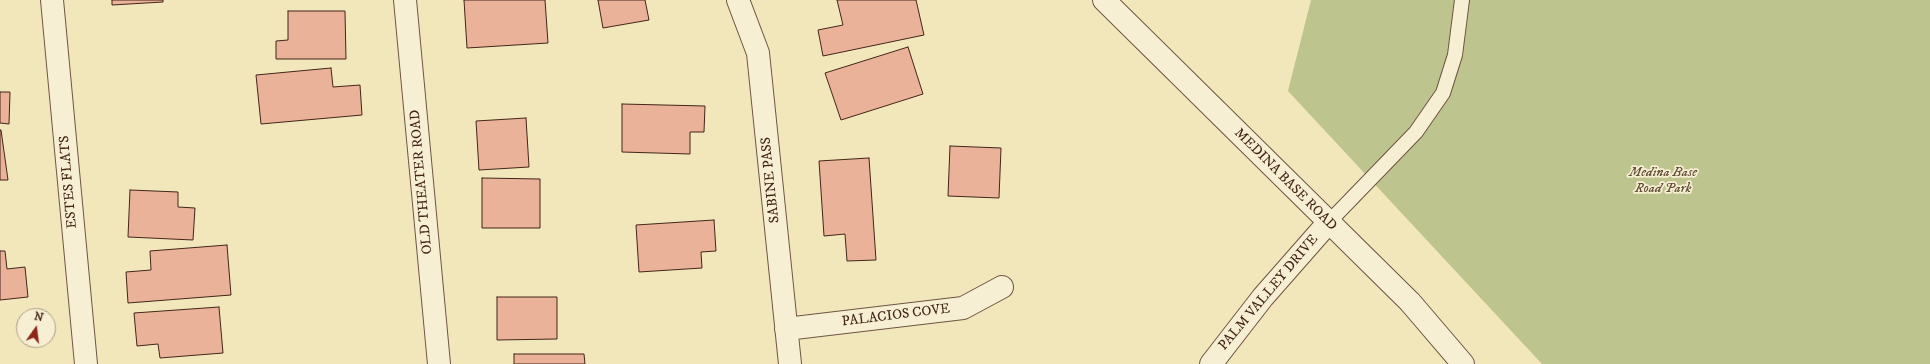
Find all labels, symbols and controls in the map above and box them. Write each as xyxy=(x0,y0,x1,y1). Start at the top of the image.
street label: OLD THEATER ROAD xyxy=(407,109,437,255)
street label: MEDINA BASE ROAD xyxy=(1230,125,1340,235)
street label: ESTES FLATS xyxy=(57,135,81,229)
street label: SABINE PASS xyxy=(758,136,784,224)
park label: Medina Base Road Park xyxy=(1629,165,1697,198)
street label: PALM VALLEY DRIVE xyxy=(1216,232,1322,354)
street label: PALACIOS COVE xyxy=(841,301,951,331)
north arrow xyxy=(16,308,56,348)
text: N xyxy=(33,309,45,325)

